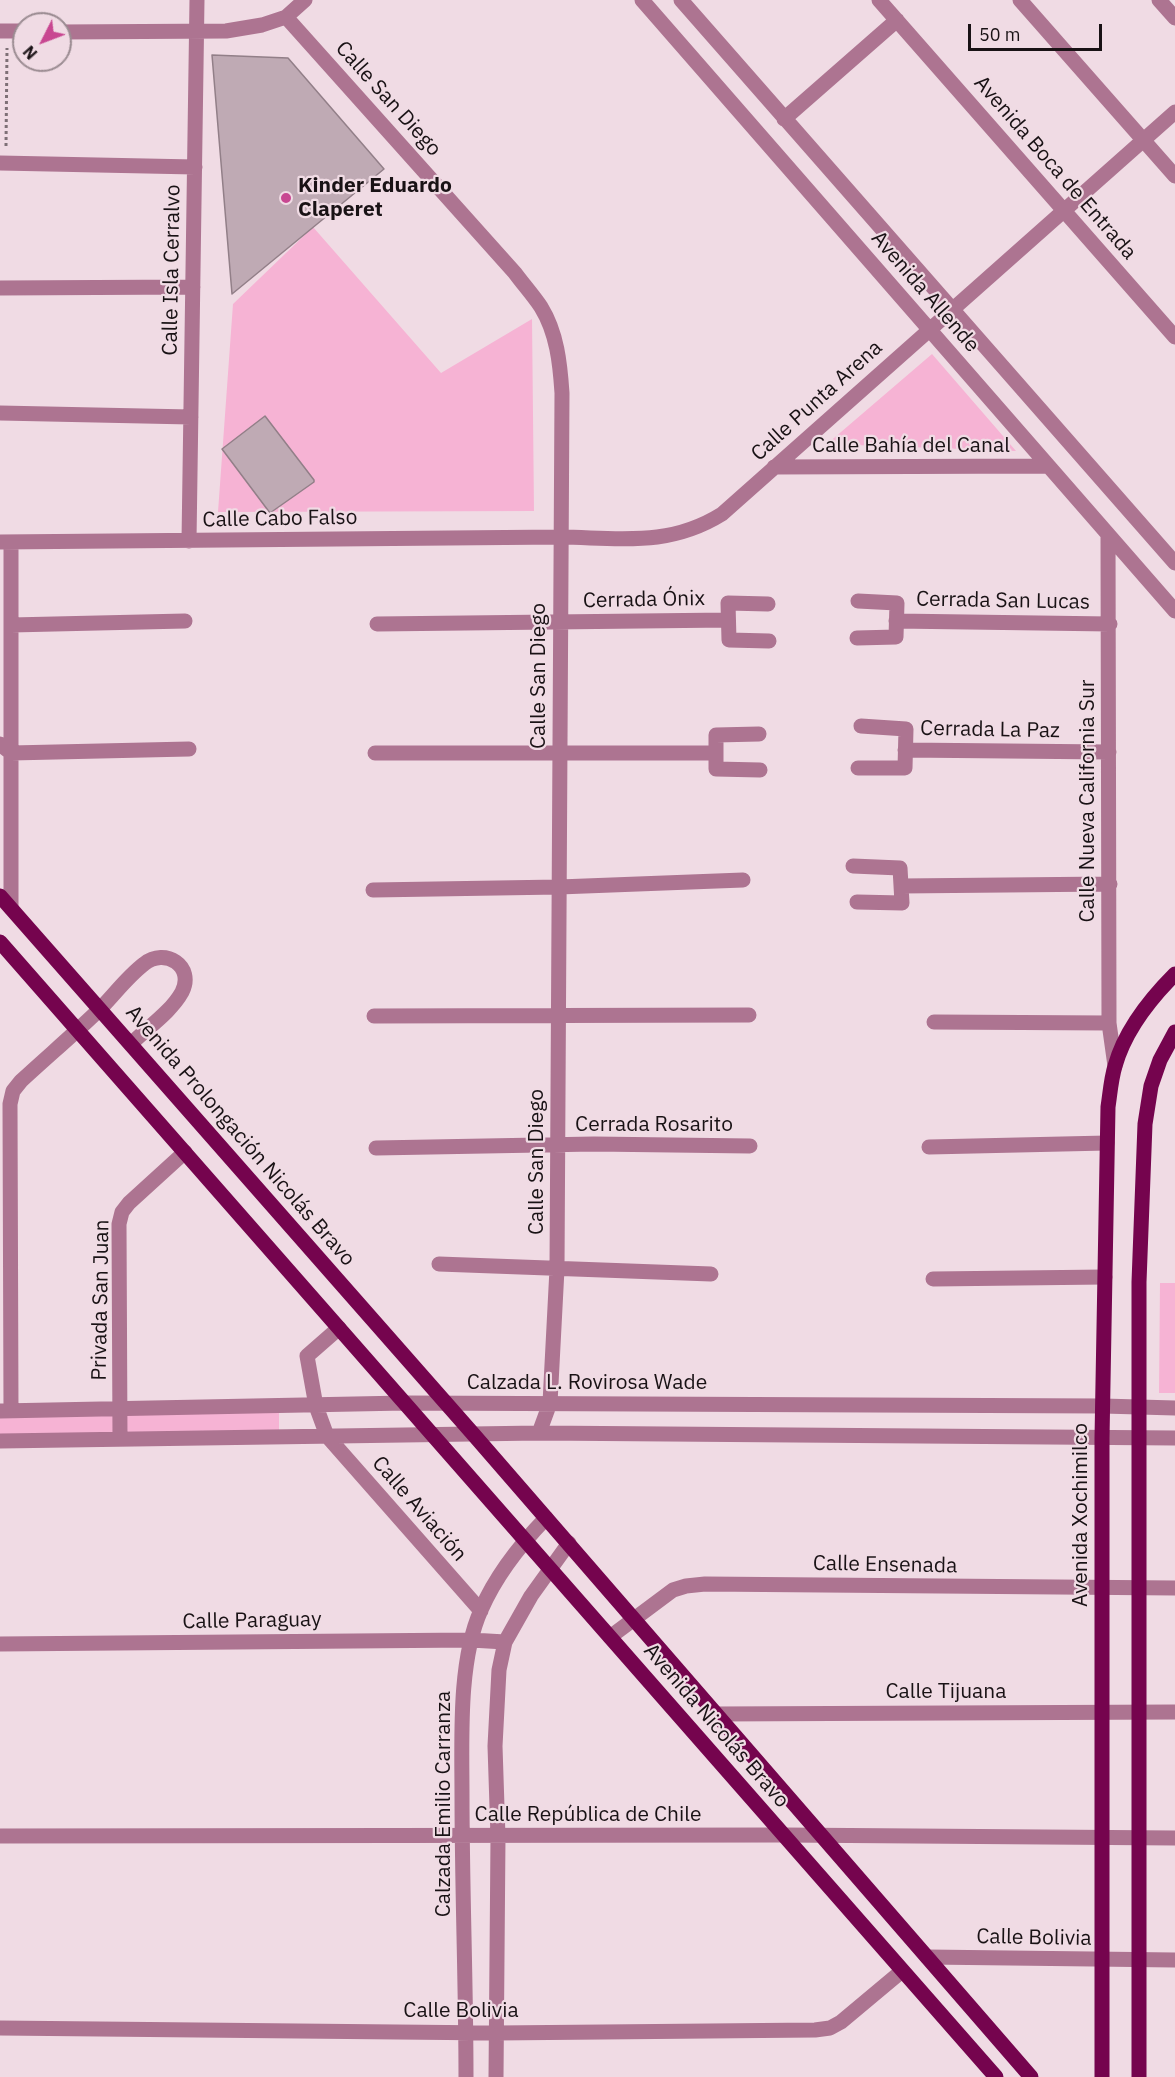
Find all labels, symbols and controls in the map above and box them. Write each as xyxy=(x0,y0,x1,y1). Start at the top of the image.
north arrow xyxy=(12,12,72,72)
scale bar xyxy=(971,12,1104,50)
text: 50 m xyxy=(979,23,1021,46)
street label: Calle San Diego xyxy=(330,36,446,162)
text: N xyxy=(19,42,41,64)
street label: Avenida Boca de Entrada xyxy=(968,71,1142,265)
place label: Kinder Eduardo Claperet xyxy=(298,173,452,223)
street label: Calle Isla Cerralvo xyxy=(158,184,186,356)
marker: Kinder Eduardo Claperet xyxy=(279,191,293,205)
street label: Avenida Allende xyxy=(866,226,984,358)
street label: Calle Punta Arena xyxy=(746,335,888,467)
street label: Calle Bahía del Canal xyxy=(812,433,1010,459)
street label: Calle Cabo Falso xyxy=(202,505,358,533)
street label: Cerrada Ónix xyxy=(583,586,705,614)
street label: Cerrada San Lucas xyxy=(916,587,1090,615)
street label: Calle San Diego xyxy=(526,603,552,749)
street label: Calle Nueva California Sur xyxy=(1075,679,1101,923)
street label: Cerrada La Paz xyxy=(920,716,1060,744)
street label: Avenida Prolongación Nicolás Bravo xyxy=(120,1001,360,1271)
street label: Calle San Diego xyxy=(524,1089,550,1235)
street label: Cerrada Rosarito xyxy=(575,1112,733,1138)
street label: Privada San Juan xyxy=(87,1219,115,1381)
street label: Calzada L. Rovirosa Wade xyxy=(467,1370,707,1396)
street label: Avenida Xochimilco xyxy=(1068,1423,1094,1607)
street label: Calle Aviación xyxy=(366,1451,472,1567)
street label: Calle Ensenada xyxy=(813,1551,957,1579)
street label: Calle Paraguay xyxy=(182,1607,322,1635)
street label: Avenida Nicolás Bravo xyxy=(638,1639,794,1813)
street label: Calle Tijuana xyxy=(886,1679,1006,1705)
street label: Calzada Emilio Carranza xyxy=(431,1691,457,1917)
street label: Calle República de Chile xyxy=(475,1802,701,1828)
street label: Calle Bolivia xyxy=(976,1924,1092,1952)
street label: Calle Bolivia xyxy=(403,1998,519,2024)

